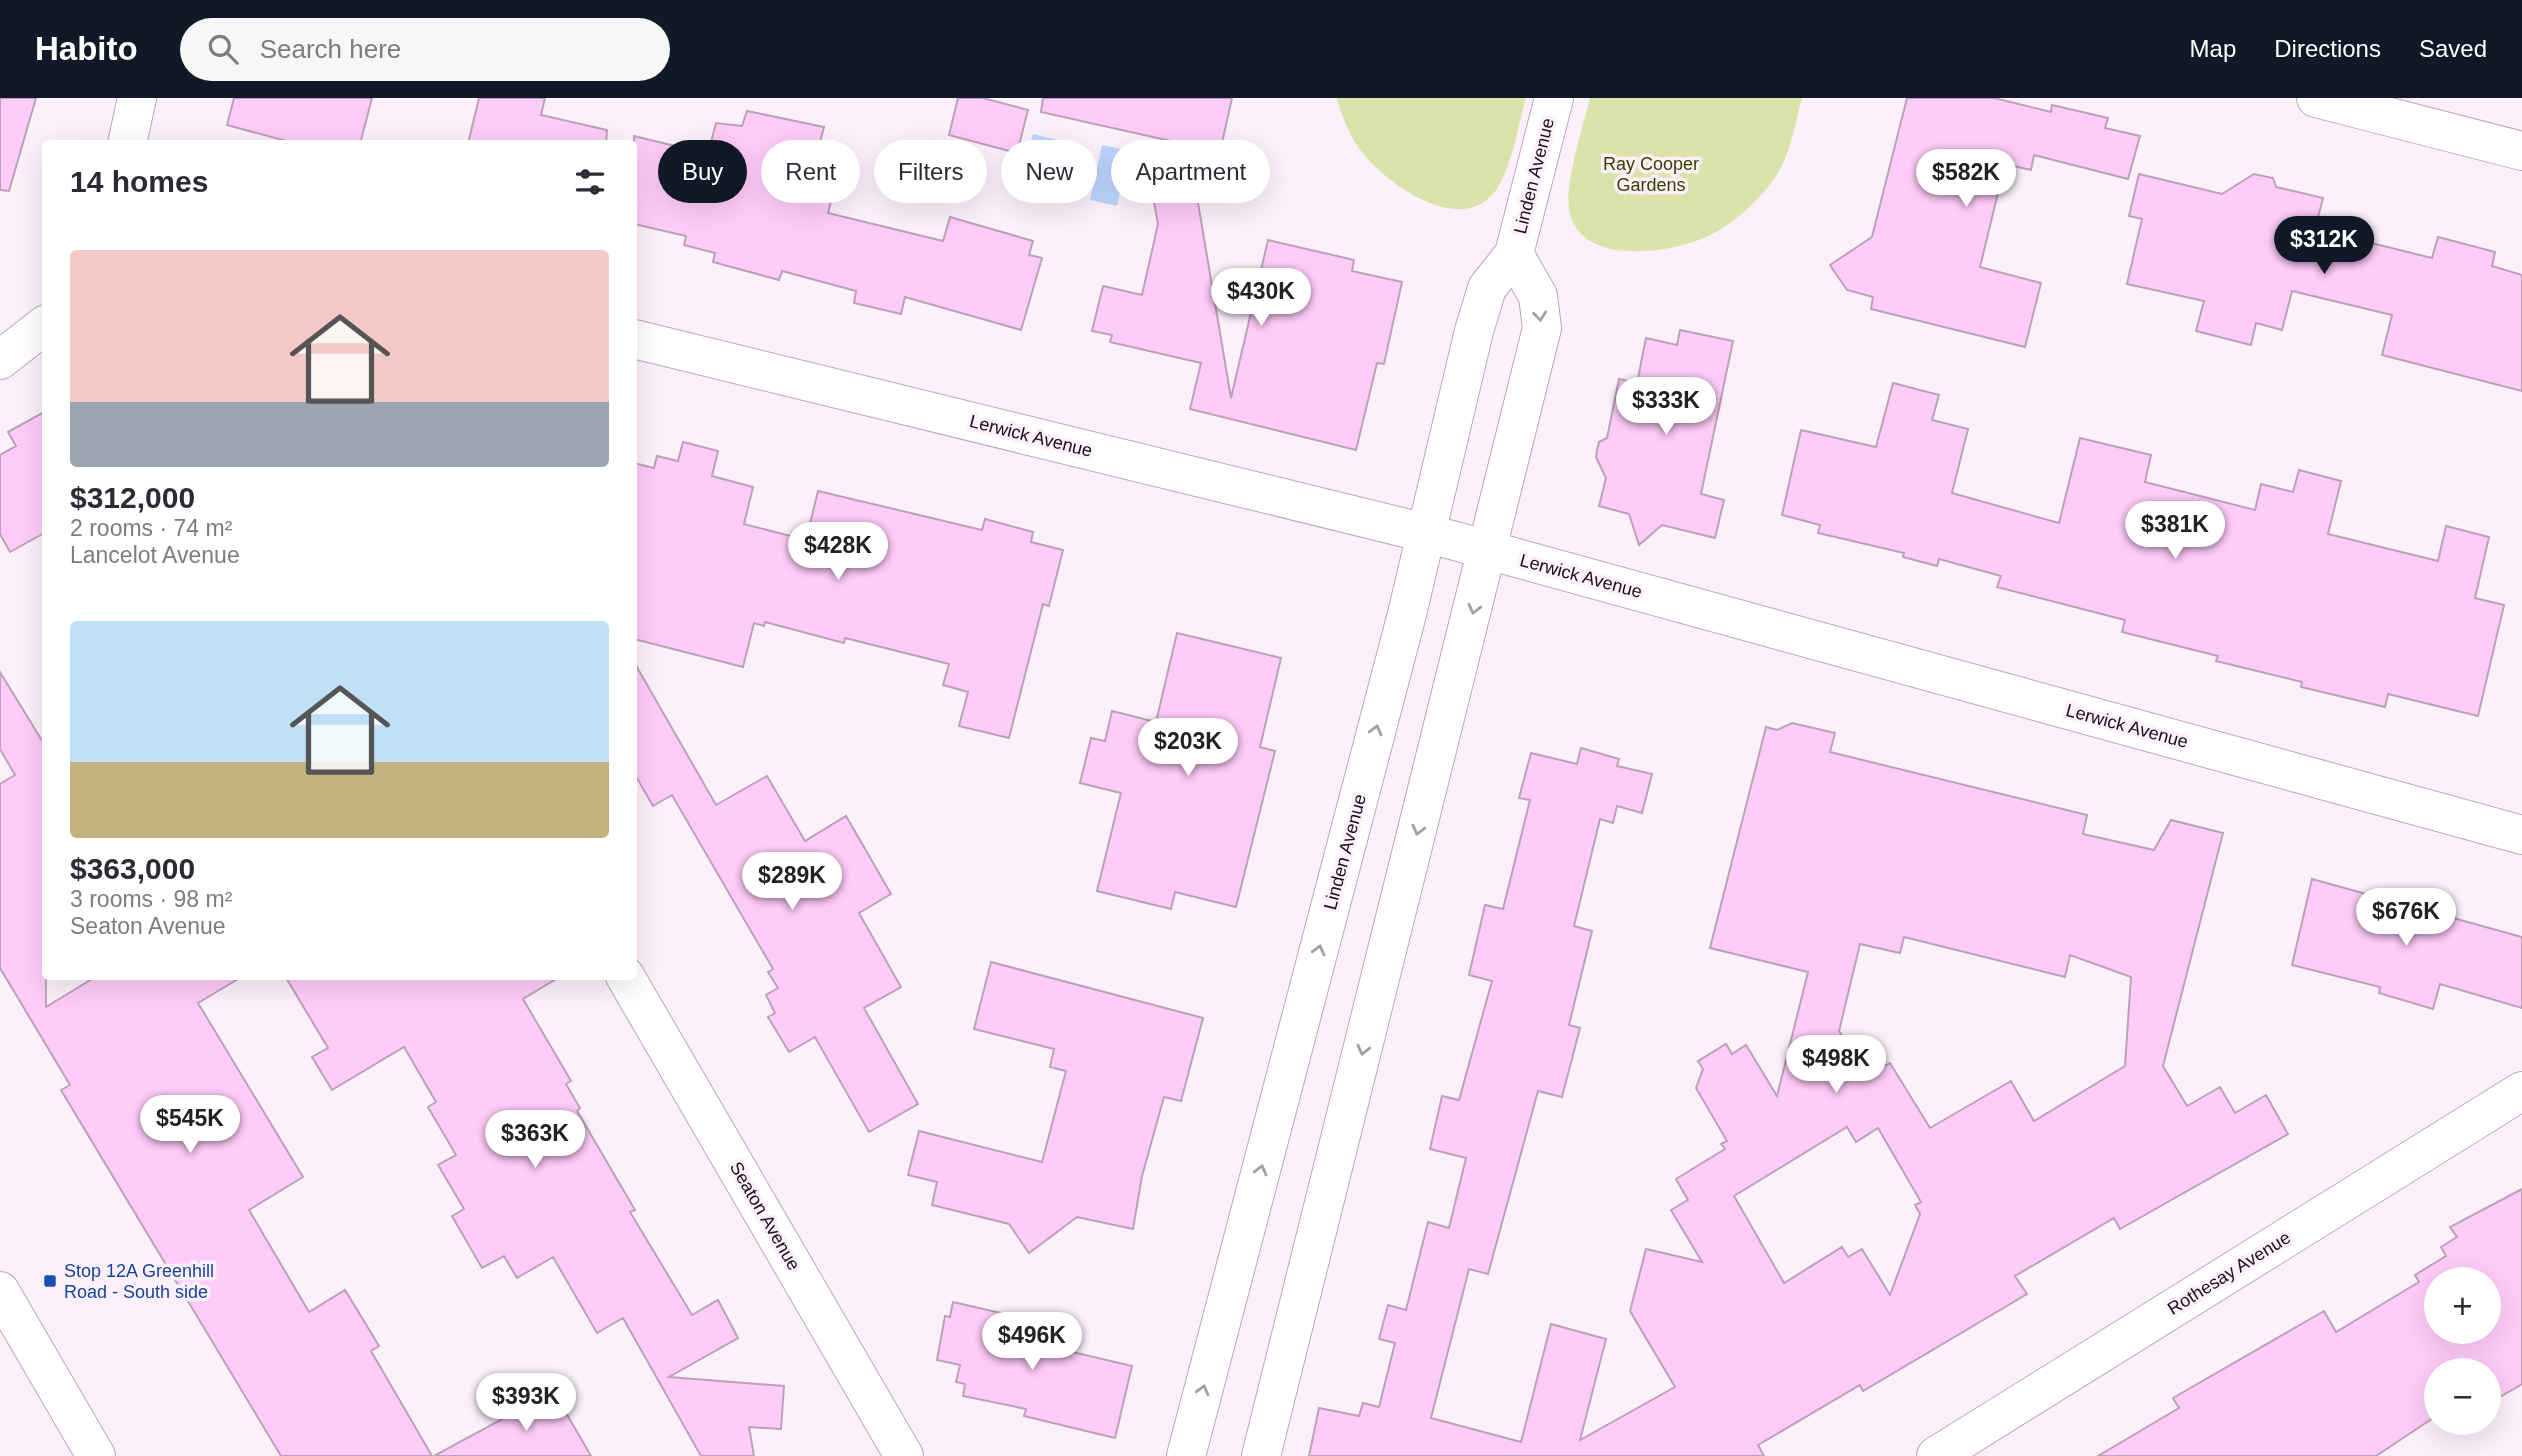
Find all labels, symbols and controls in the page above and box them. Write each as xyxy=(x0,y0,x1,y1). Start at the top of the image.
search box xyxy=(180,18,670,81)
text: Habito xyxy=(35,30,138,67)
icon: search xyxy=(204,30,242,68)
text: Search here xyxy=(260,34,401,64)
text: Map xyxy=(2190,35,2236,62)
text: Directions xyxy=(2274,35,2381,62)
text: Saved xyxy=(2419,35,2487,62)
street label: Linden Avenue xyxy=(1510,116,1558,236)
chip: Buy xyxy=(658,140,747,203)
chip: Rent xyxy=(761,140,860,203)
chip: Filters xyxy=(874,140,987,203)
chip: New xyxy=(1001,140,1097,203)
chip: Apartment xyxy=(1111,140,1270,203)
pin: $582K xyxy=(1917,150,2015,209)
park label: Ray Cooper Gardens xyxy=(1603,154,1699,195)
text: $582K xyxy=(1932,159,2000,185)
icon: filters xyxy=(571,163,609,201)
text: 14 homes xyxy=(70,165,208,198)
pin: $312K xyxy=(2275,216,2373,276)
text: $312K xyxy=(2290,226,2358,252)
pin: $430K xyxy=(1212,268,1310,328)
text: $430K xyxy=(1227,278,1295,304)
icon: home xyxy=(277,296,403,422)
one-way arrow xyxy=(1533,310,1548,322)
pin: $333K xyxy=(1617,378,1715,437)
text: $333K xyxy=(1632,387,1700,413)
street label: Lerwick Avenue xyxy=(968,411,1094,461)
text: $312,000 xyxy=(70,481,195,514)
pin: $381K xyxy=(2126,502,2224,561)
text: $381K xyxy=(2141,511,2209,537)
text: 2 rooms · 74 m² xyxy=(70,515,232,541)
pin: $428K xyxy=(789,522,887,582)
text: $428K xyxy=(804,532,872,558)
text: Lancelot Avenue xyxy=(70,542,240,568)
street label: Lerwick Avenue xyxy=(1518,550,1644,602)
one-way arrow xyxy=(1468,603,1482,615)
icon: home xyxy=(277,667,403,793)
street label: Lerwick Avenue xyxy=(2064,700,2190,752)
pin: $203K xyxy=(1139,718,1237,778)
one-way arrow xyxy=(1368,724,1383,736)
text: $203K xyxy=(1154,728,1222,754)
street label: Linden Avenue xyxy=(1320,792,1370,912)
one-way arrow xyxy=(1412,824,1426,836)
text: $363,000 xyxy=(70,852,195,885)
pin: $289K xyxy=(743,852,841,912)
text: $289K xyxy=(758,862,826,888)
text: 3 rooms · 98 m² xyxy=(70,886,232,912)
pin: $676K xyxy=(2357,888,2455,948)
text: $676K xyxy=(2372,898,2440,924)
text: Seaton Avenue xyxy=(70,913,226,939)
one-way arrow xyxy=(1311,944,1325,956)
pin: $498K xyxy=(1787,1035,1885,1095)
one-way arrow xyxy=(1357,1044,1371,1056)
text: $498K xyxy=(1802,1045,1870,1071)
pin: $545K xyxy=(141,1096,239,1155)
text: $545K xyxy=(156,1105,224,1131)
pin: $363K xyxy=(486,1110,584,1170)
text: $363K xyxy=(501,1120,569,1146)
street label: Seaton Avenue xyxy=(726,1158,804,1274)
one-way arrow xyxy=(1253,1164,1267,1176)
street label: Rothesay Avenue xyxy=(2164,1227,2294,1319)
place label: Stop 12A Greenhill Road - South side xyxy=(64,1261,214,1302)
map controls xyxy=(2424,1267,2501,1435)
button: + xyxy=(2424,1267,2501,1344)
marker: Stop 12A Greenhill Road - South side xyxy=(42,1273,58,1289)
pin: $496K xyxy=(983,1312,1081,1372)
text: $496K xyxy=(998,1322,1066,1348)
button: − xyxy=(2424,1358,2501,1435)
pin: $393K xyxy=(477,1374,575,1433)
text: $393K xyxy=(492,1383,560,1409)
one-way arrow xyxy=(1195,1384,1210,1396)

